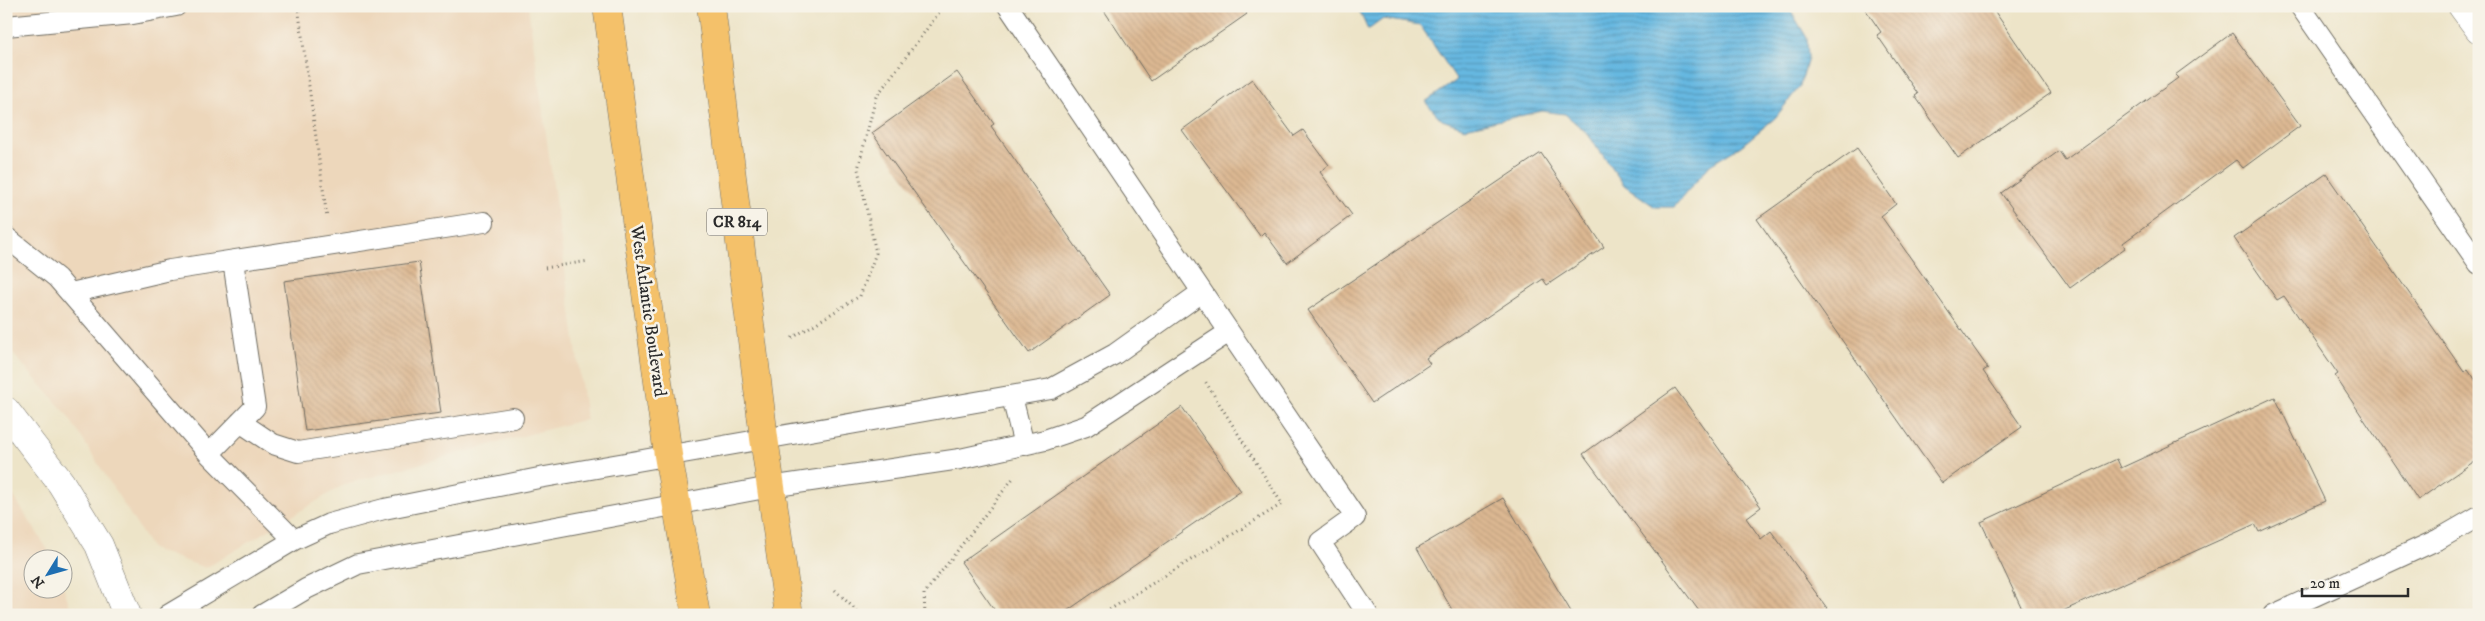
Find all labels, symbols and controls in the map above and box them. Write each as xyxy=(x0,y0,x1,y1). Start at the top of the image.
road number: CR 814 xyxy=(707,208,767,236)
street label: West Atlantic Boulevard xyxy=(625,223,671,398)
north arrow xyxy=(22,548,72,598)
scale bar xyxy=(2302,566,2409,598)
text: N xyxy=(27,571,49,591)
text: 20 m xyxy=(2310,574,2340,593)

